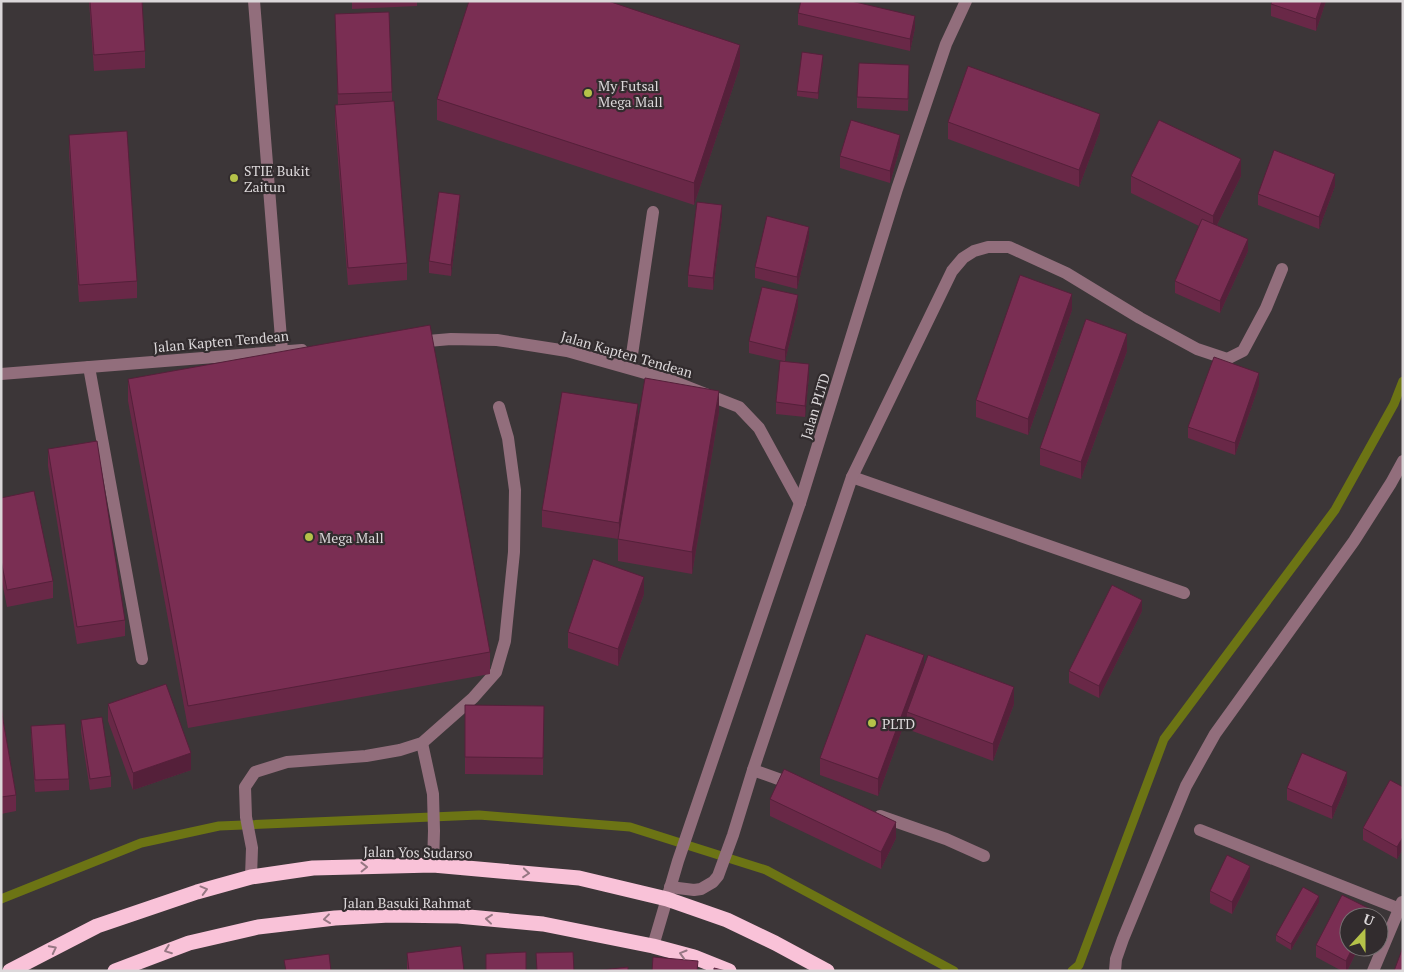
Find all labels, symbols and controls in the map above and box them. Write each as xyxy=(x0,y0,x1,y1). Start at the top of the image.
place label: My Futsal Mega Mall xyxy=(598,76,663,111)
marker: My Futsal Mega Mall xyxy=(582,87,594,99)
place label: STIE Bukit Zaitun xyxy=(244,161,311,196)
marker: STIE Bukit Zaitun xyxy=(228,172,240,184)
street label: Jalan Kapten Tendean xyxy=(152,326,290,356)
street label: Jalan Kapten Tendean xyxy=(559,326,696,382)
street label: Jalan PLTD xyxy=(796,371,834,441)
place label: Mega Mall xyxy=(319,528,384,547)
marker: Mega Mall xyxy=(303,531,315,543)
place label: PLTD xyxy=(882,714,915,733)
marker: PLTD xyxy=(866,717,878,729)
street label: Jalan Yos Sudarso xyxy=(363,842,473,862)
one-way arrow xyxy=(361,862,369,872)
one-way arrow xyxy=(523,868,531,879)
one-way arrow xyxy=(200,885,209,896)
street label: Jalan Basuki Rahmat xyxy=(343,893,472,912)
north arrow xyxy=(1339,907,1389,957)
text: U xyxy=(1361,909,1377,930)
one-way arrow xyxy=(323,913,331,924)
one-way arrow xyxy=(485,914,493,925)
one-way arrow xyxy=(165,944,173,954)
one-way arrow xyxy=(48,945,57,955)
one-way arrow xyxy=(680,950,688,960)

